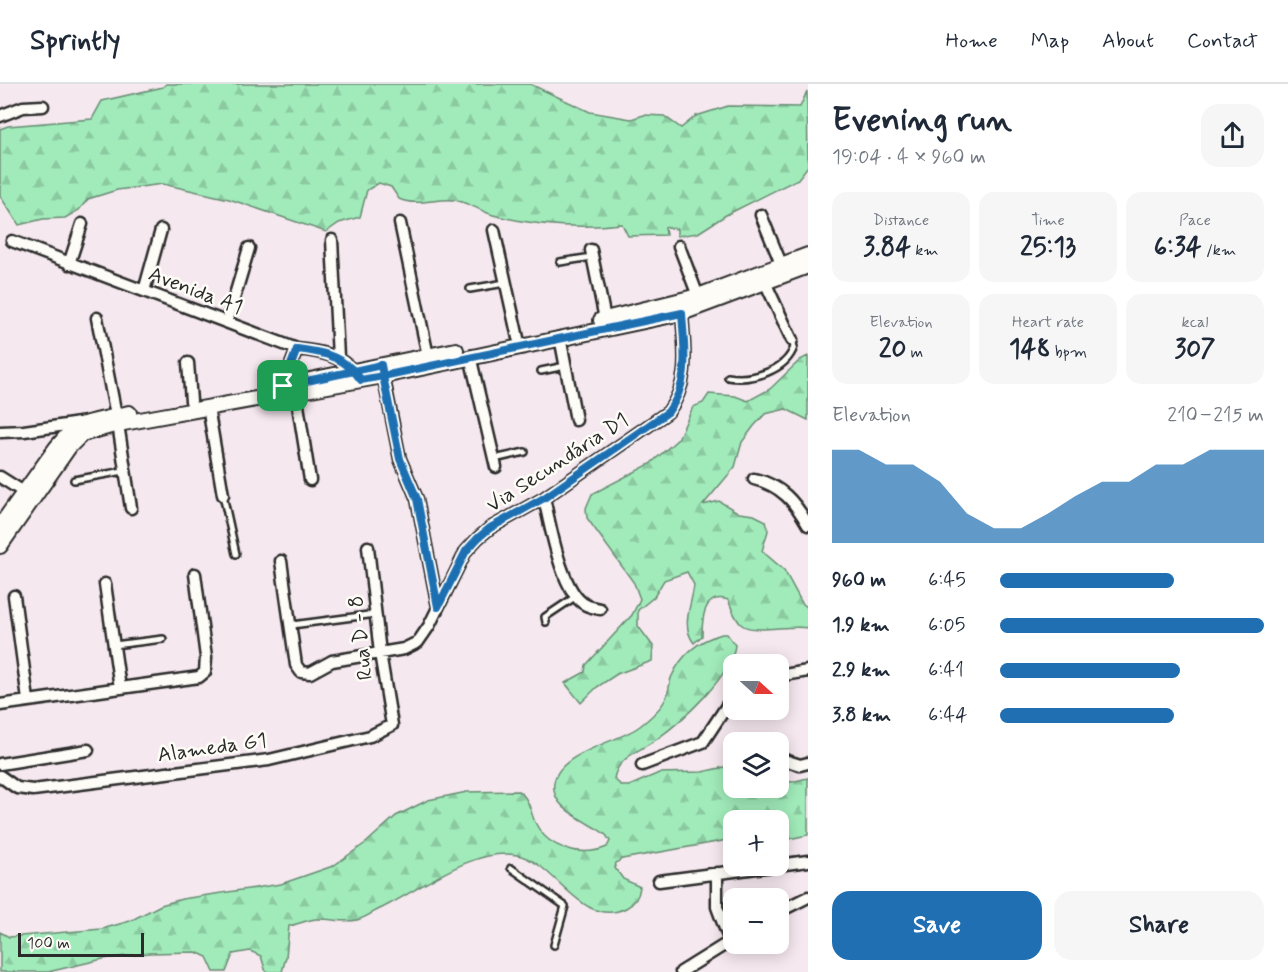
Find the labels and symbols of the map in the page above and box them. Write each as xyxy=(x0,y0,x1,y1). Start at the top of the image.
street label: Avenida A1 xyxy=(144,260,247,322)
pin xyxy=(257,360,308,411)
street label: Via Secundária D1 xyxy=(481,406,634,519)
street label: Rua D - 8 xyxy=(342,594,380,682)
north arrow xyxy=(723,654,789,720)
street label: Alameda G1 xyxy=(156,726,268,769)
scale bar xyxy=(18,930,144,958)

